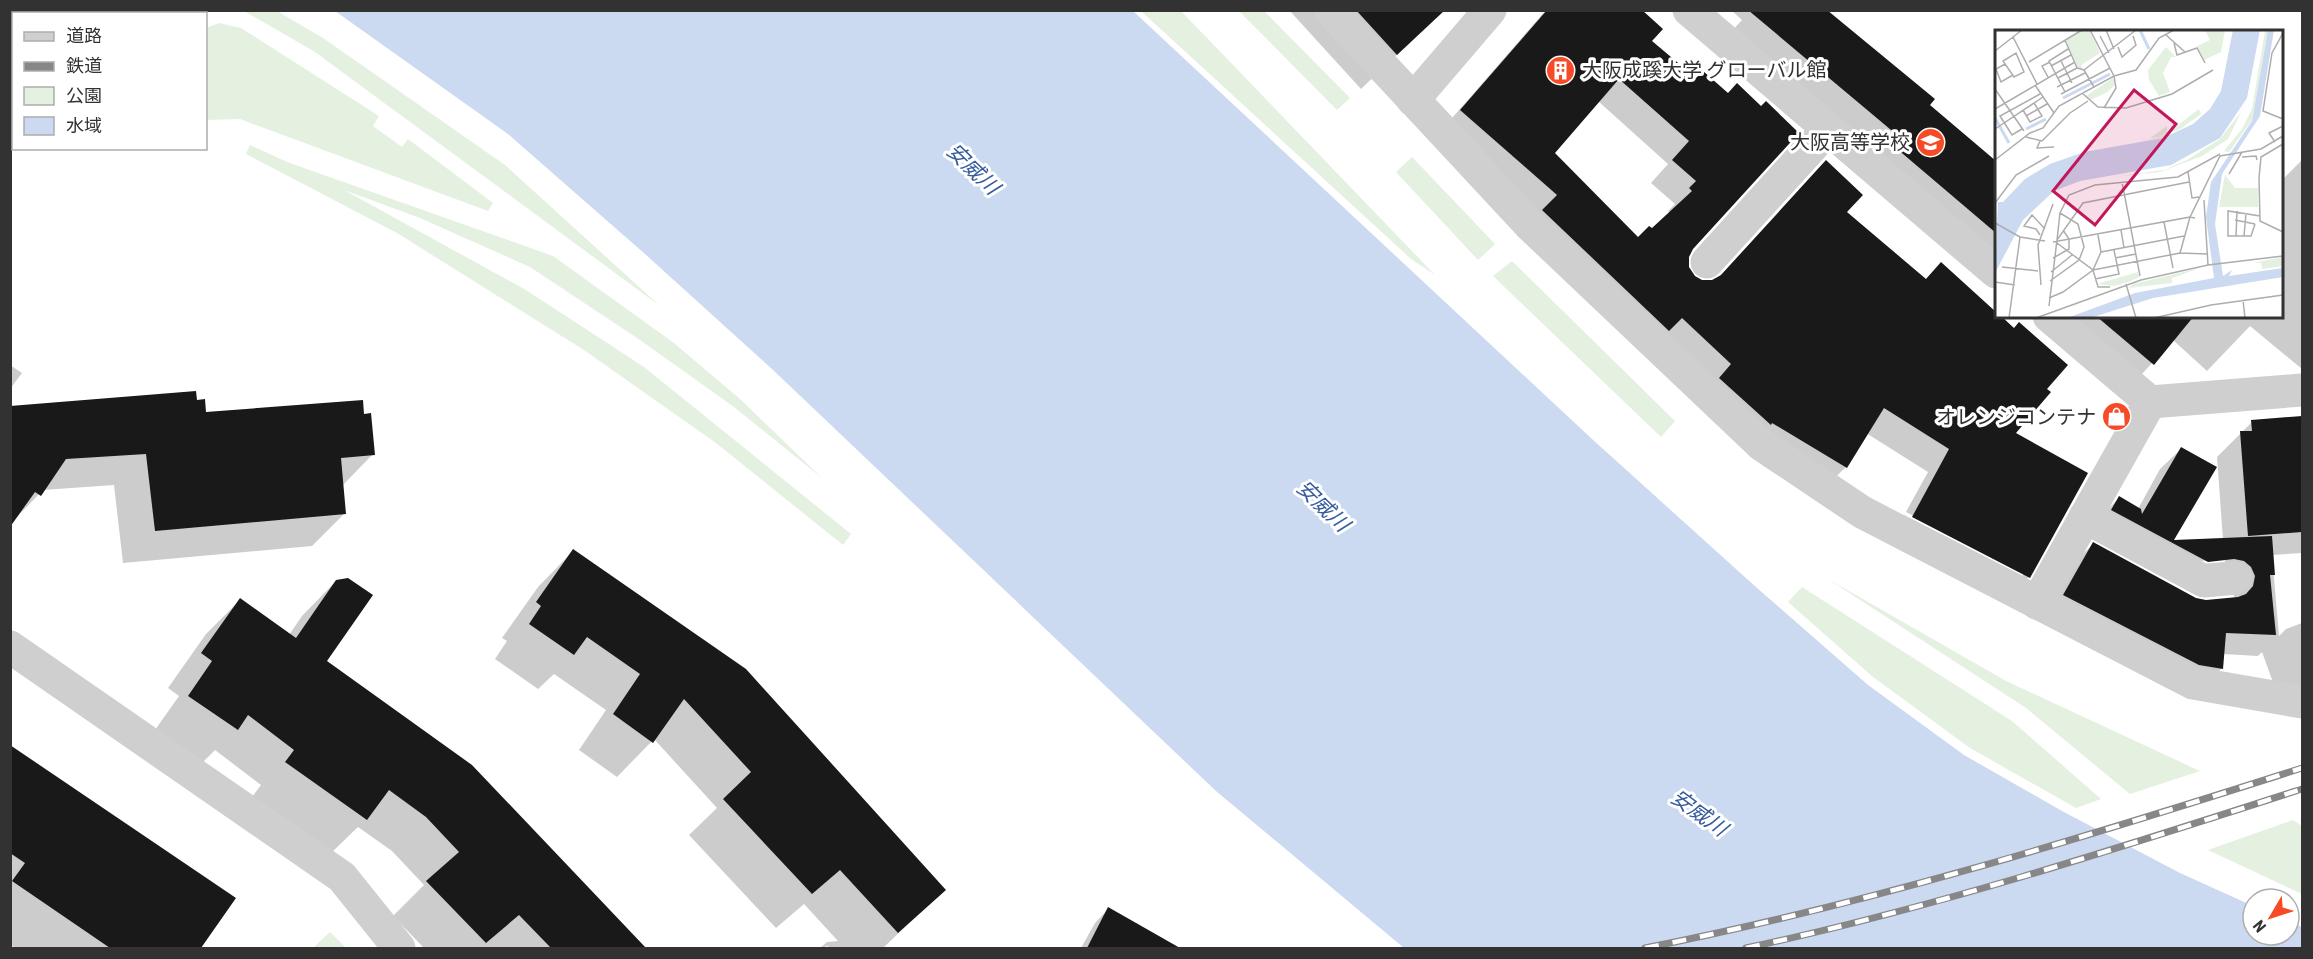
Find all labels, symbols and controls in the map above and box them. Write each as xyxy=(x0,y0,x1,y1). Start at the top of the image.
legend xyxy=(12,12,207,150)
text: 道路 xyxy=(66,25,102,46)
inset map xyxy=(1995,30,2283,318)
building icon: 大阪成蹊大学 グローバル館 xyxy=(1545,54,1577,86)
text: 鉄道 xyxy=(66,55,102,76)
place label: 大阪成蹊大学 グローバル館 xyxy=(1582,58,1826,82)
text: 公園 xyxy=(66,85,102,106)
text: 水域 xyxy=(66,115,102,136)
school or university icon: 大阪高等学校 xyxy=(1915,126,1947,158)
place label: 大阪高等学校 xyxy=(1790,130,1910,154)
water label: 安威川 xyxy=(942,138,1005,201)
shop icon: オレンジコンテナ xyxy=(2101,401,2133,433)
place label: オレンジコンテナ xyxy=(1936,405,2096,429)
water label: 安威川 xyxy=(1292,475,1355,538)
water label: 安威川 xyxy=(1666,785,1733,842)
north arrow xyxy=(2241,887,2301,947)
text: N xyxy=(2249,916,2270,936)

